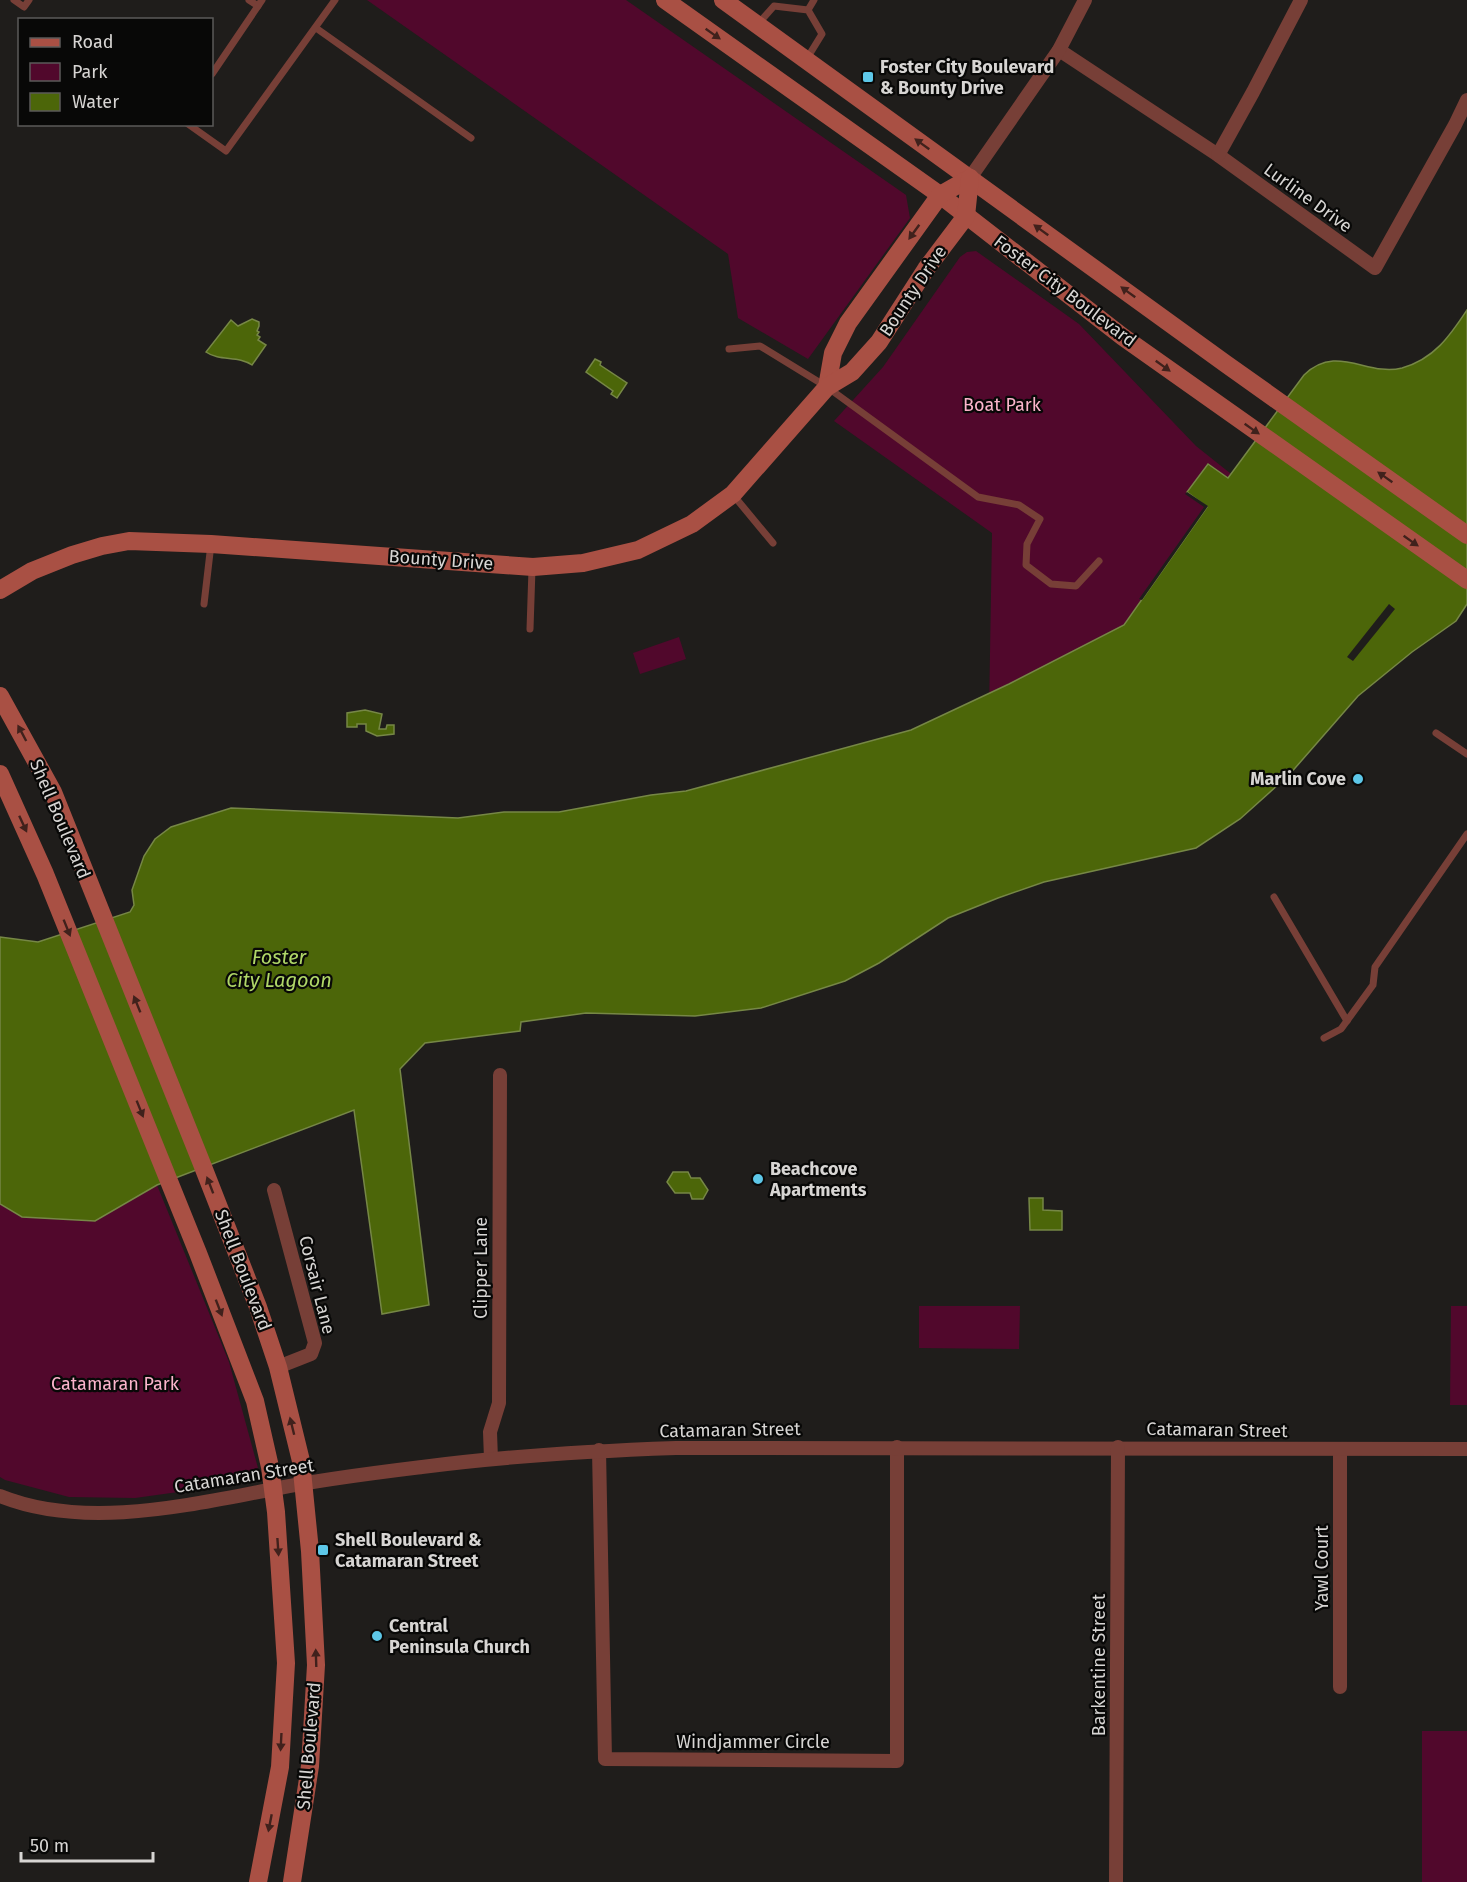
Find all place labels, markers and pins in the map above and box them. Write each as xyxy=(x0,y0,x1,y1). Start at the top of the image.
place label: Foster City Boulevard & Bounty Drive xyxy=(880,56,1054,99)
marker: Foster City Boulevard & Bounty Drive xyxy=(861,70,875,84)
place label: Marlin Cove xyxy=(1250,768,1346,790)
marker: Marlin Cove xyxy=(1351,772,1365,786)
place label: Beachcove Apartments xyxy=(769,1158,867,1201)
marker: Beachcove Apartments xyxy=(751,1172,765,1186)
place label: Shell Boulevard & Catamaran Street xyxy=(335,1529,482,1572)
marker: Shell Boulevard & Catamaran Street xyxy=(316,1543,330,1557)
place label: Central Peninsula Church xyxy=(389,1615,530,1658)
marker: Central Peninsula Church xyxy=(370,1629,384,1643)

